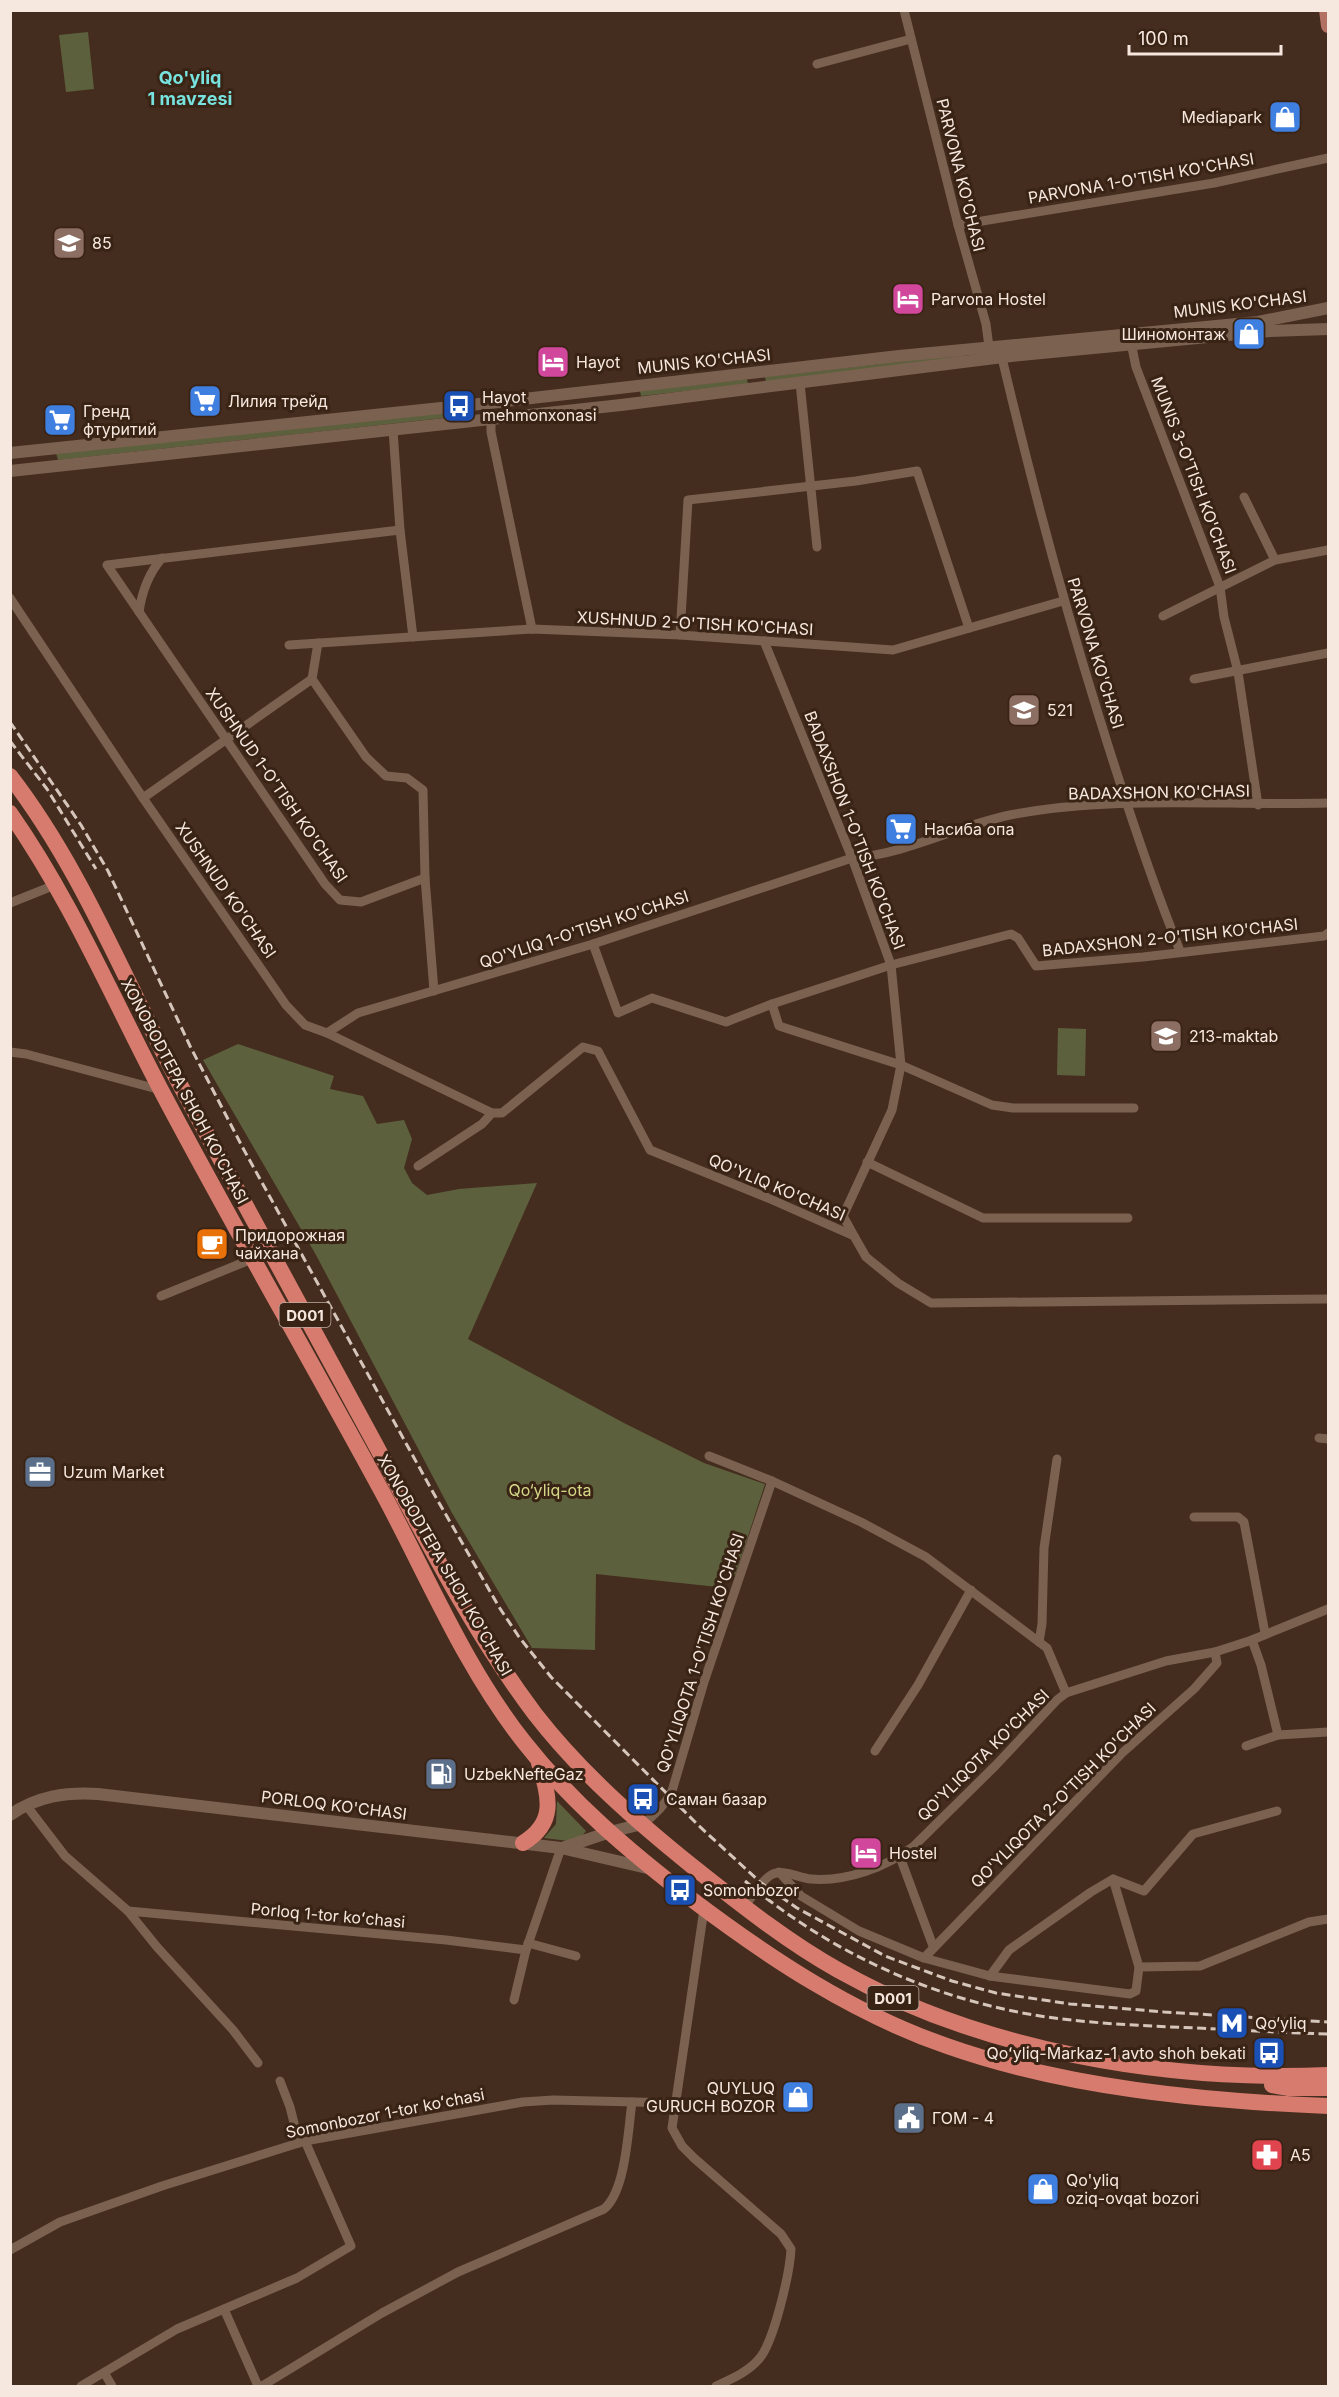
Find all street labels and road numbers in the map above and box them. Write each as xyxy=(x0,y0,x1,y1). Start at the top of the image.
street label: PARVONA KO'CHASI xyxy=(932,96,990,254)
street label: PARVONA 1-O'TISH KO'CHASI xyxy=(1026,148,1256,208)
street label: MUNIS KO'CHASI xyxy=(1172,286,1308,322)
street label: MUNIS KO'CHASI xyxy=(636,344,772,378)
street label: MUNIS 3-O'TISH KO'CHASI xyxy=(1147,374,1241,576)
street label: PARVONA KO'CHASI xyxy=(1064,575,1128,731)
street label: XUSHNUD 2-O'TISH KO'CHASI xyxy=(576,607,814,639)
street label: XUSHNUD 1-O'TISH KO'CHASI xyxy=(202,684,352,886)
street label: BADAXSHON 1-O'TISH KO'CHASI xyxy=(800,708,910,952)
street label: BADAXSHON KO'CHASI xyxy=(1068,780,1250,804)
street label: XUSHNUD KO'CHASI xyxy=(172,818,280,962)
street label: QO'YLIQ 1-O'TISH KO'CHASI xyxy=(477,886,691,972)
street label: BADAXSHON 2-O'TISH KO'CHASI xyxy=(1041,914,1299,960)
street label: XONOBODTEPA SHOH KO'CHASI xyxy=(117,975,253,1207)
street label: QO'YLIQ KO'CHASI xyxy=(706,1149,848,1225)
road number: D001 xyxy=(280,1303,330,1327)
street label: XONOBODTEPA SHOH KO'CHASI xyxy=(373,1451,517,1679)
street label: QO'YLIQOTA 1-O'TISH KO'CHASI xyxy=(652,1531,748,1775)
street label: QO'YLIQOTA KO'CHASI xyxy=(913,1685,1053,1825)
street label: QO'YLIQOTA 2-O'TISH KO'CHASI xyxy=(966,1698,1160,1892)
street label: PORLOQ KO'CHASI xyxy=(260,1786,408,1824)
street label: Porloq 1-tor koʻchasi xyxy=(250,1898,406,1932)
road number: D001 xyxy=(868,1986,918,2010)
street label: Somonbozor 1-tor koʻchasi xyxy=(284,2084,486,2142)

